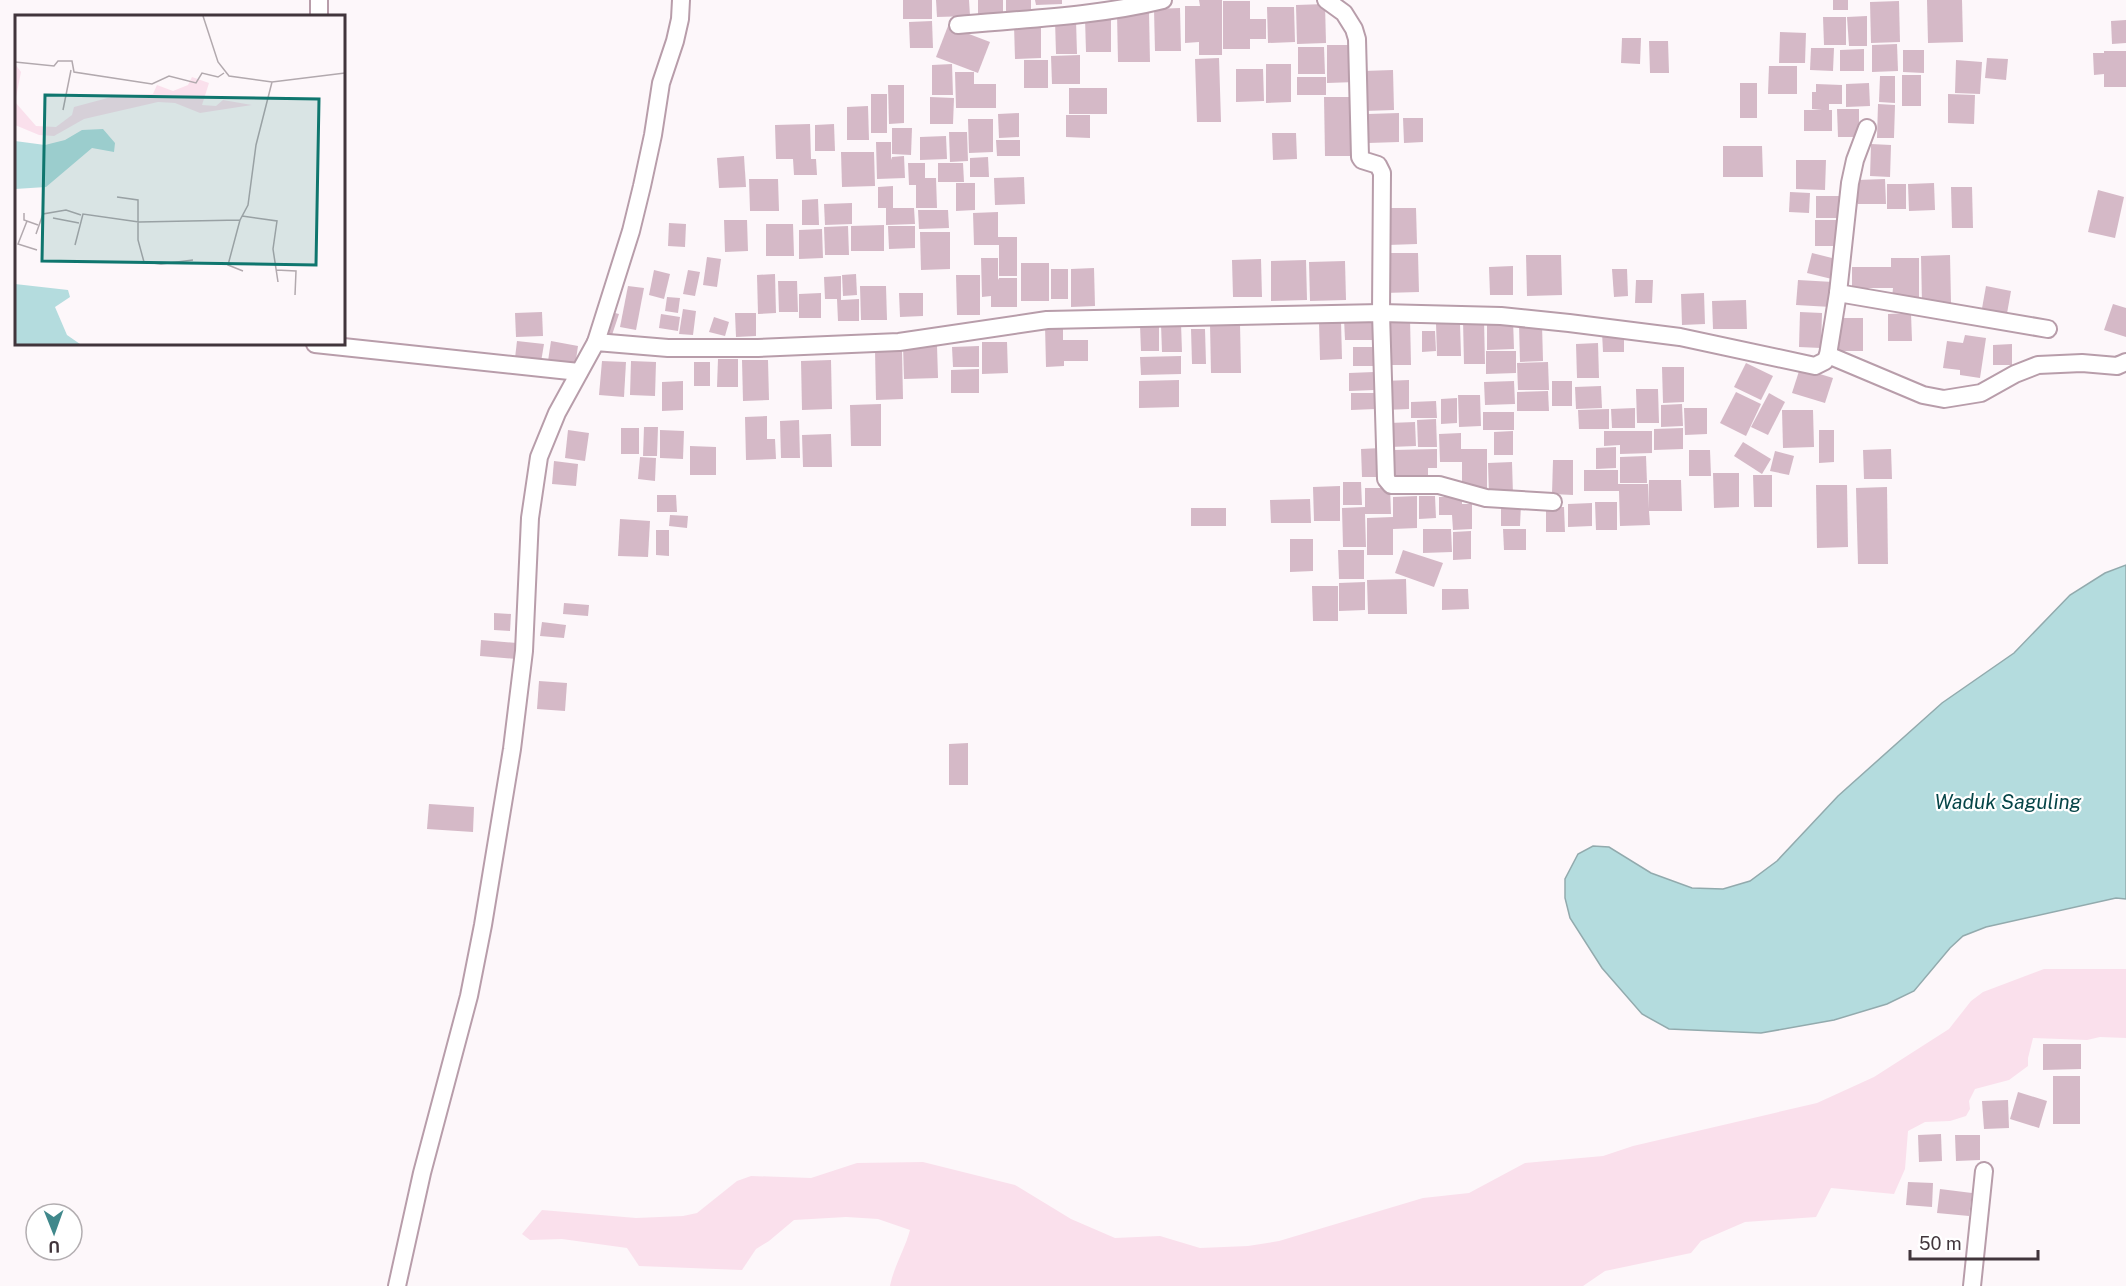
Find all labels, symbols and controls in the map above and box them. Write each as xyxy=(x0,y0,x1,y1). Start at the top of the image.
inset map xyxy=(15,15,345,345)
water label: Waduk Saguling xyxy=(1934,790,2082,814)
north arrow xyxy=(24,1202,84,1262)
scale bar xyxy=(1910,1223,2038,1261)
text: 50 m xyxy=(1919,1233,1962,1254)
text: U xyxy=(48,1237,60,1256)

